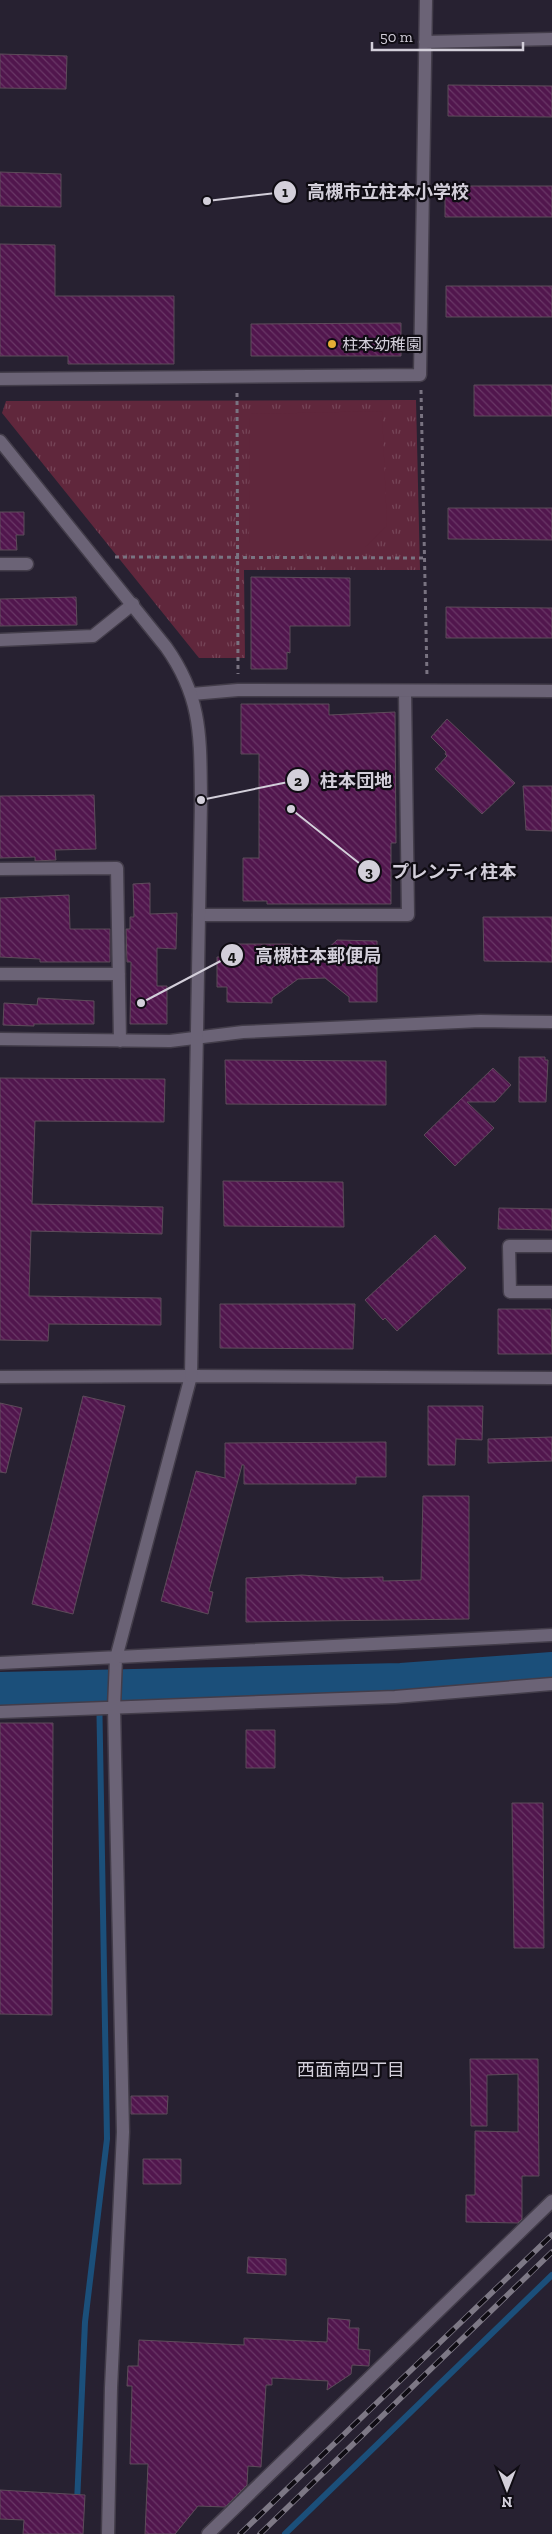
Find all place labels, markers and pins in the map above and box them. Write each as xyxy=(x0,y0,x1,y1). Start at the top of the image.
callout: 高槻市立柱本小学校 xyxy=(272,176,479,209)
place label: 柱本幼稚園 xyxy=(342,335,422,354)
marker: 柱本幼稚園 xyxy=(326,338,338,350)
callout: 柱本団地 xyxy=(285,764,402,797)
callout: プレンティ柱本 xyxy=(356,855,527,888)
callout: 高槻柱本郵便局 xyxy=(220,939,391,972)

